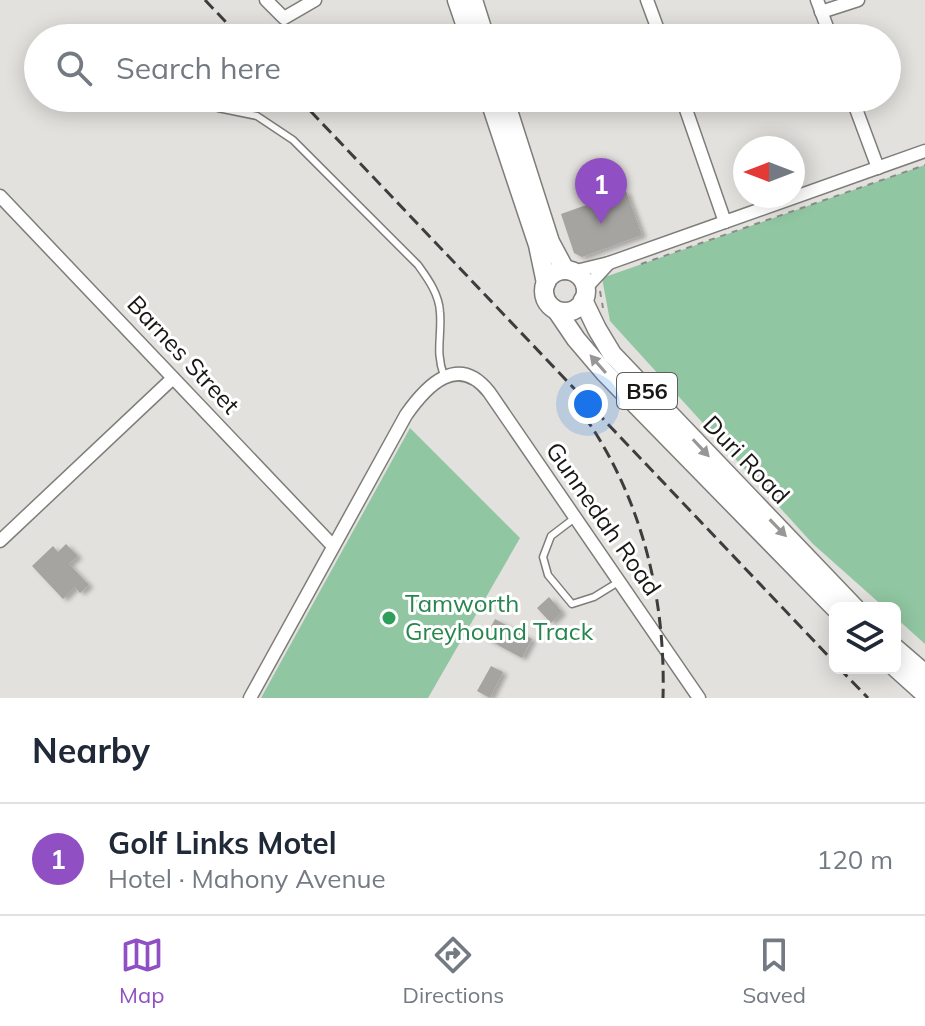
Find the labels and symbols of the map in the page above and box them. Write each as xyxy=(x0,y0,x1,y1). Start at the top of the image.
north arrow xyxy=(733,136,805,208)
pin: 1 xyxy=(575,158,627,224)
street label: Barnes Street xyxy=(121,289,246,420)
one-way arrow xyxy=(589,354,607,374)
road number: B56 xyxy=(617,373,677,409)
your location xyxy=(568,384,608,424)
street label: Duri Road xyxy=(697,409,796,510)
street label: Gunnedah Road xyxy=(540,436,668,601)
one-way arrow xyxy=(691,438,709,457)
one-way arrow xyxy=(768,518,787,537)
place label: Tamworth Greyhound Track xyxy=(405,588,594,646)
marker: Tamworth Greyhound Track xyxy=(380,609,398,627)

